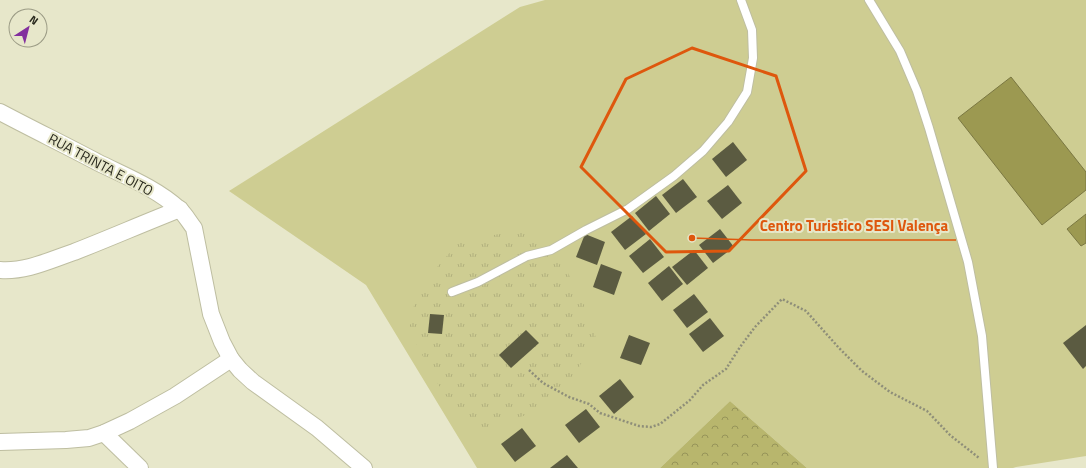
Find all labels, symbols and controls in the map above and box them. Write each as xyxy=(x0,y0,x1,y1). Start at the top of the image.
north arrow xyxy=(8,8,48,48)
text: N xyxy=(26,11,42,29)
street label: RUA TRINTA E OITO xyxy=(45,128,157,200)
callout: Centro Turistico SESI Valença xyxy=(752,213,956,240)
text: Centro Turistico SESI Valença xyxy=(760,214,949,237)

